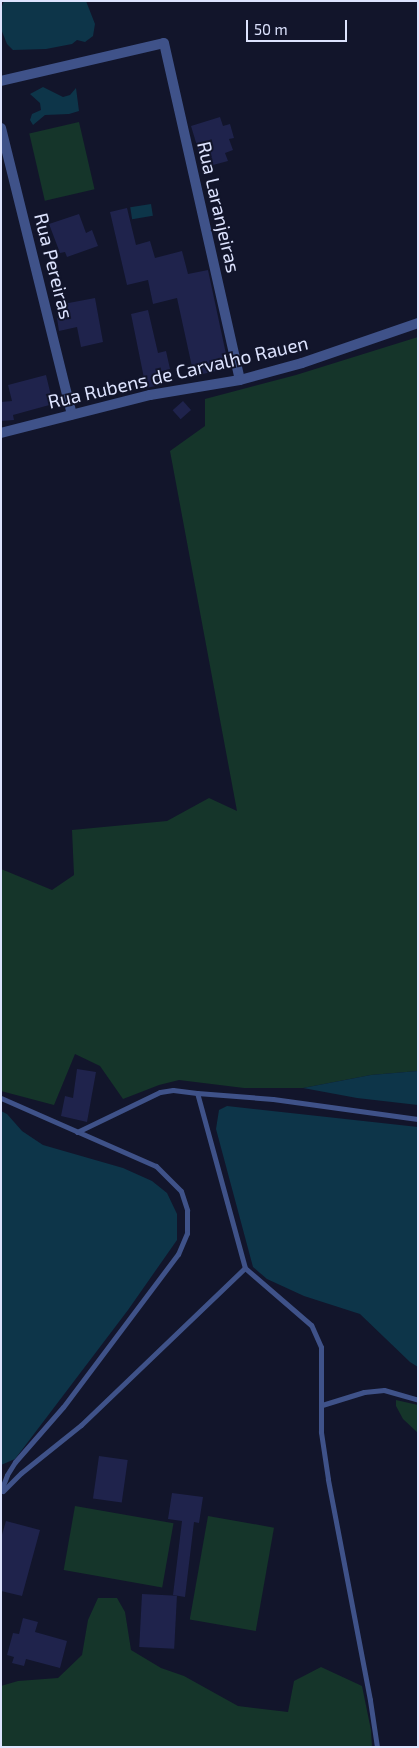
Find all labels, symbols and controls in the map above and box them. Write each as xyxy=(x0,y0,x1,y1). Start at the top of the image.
scale bar xyxy=(249,10,350,42)
text: 50 m xyxy=(254,20,288,38)
street label: Rua Laranjeiras xyxy=(193,139,245,275)
street label: Rua Pereiras xyxy=(30,211,78,321)
street label: Rua Rubens de Carvalho Rauen xyxy=(46,331,310,413)

